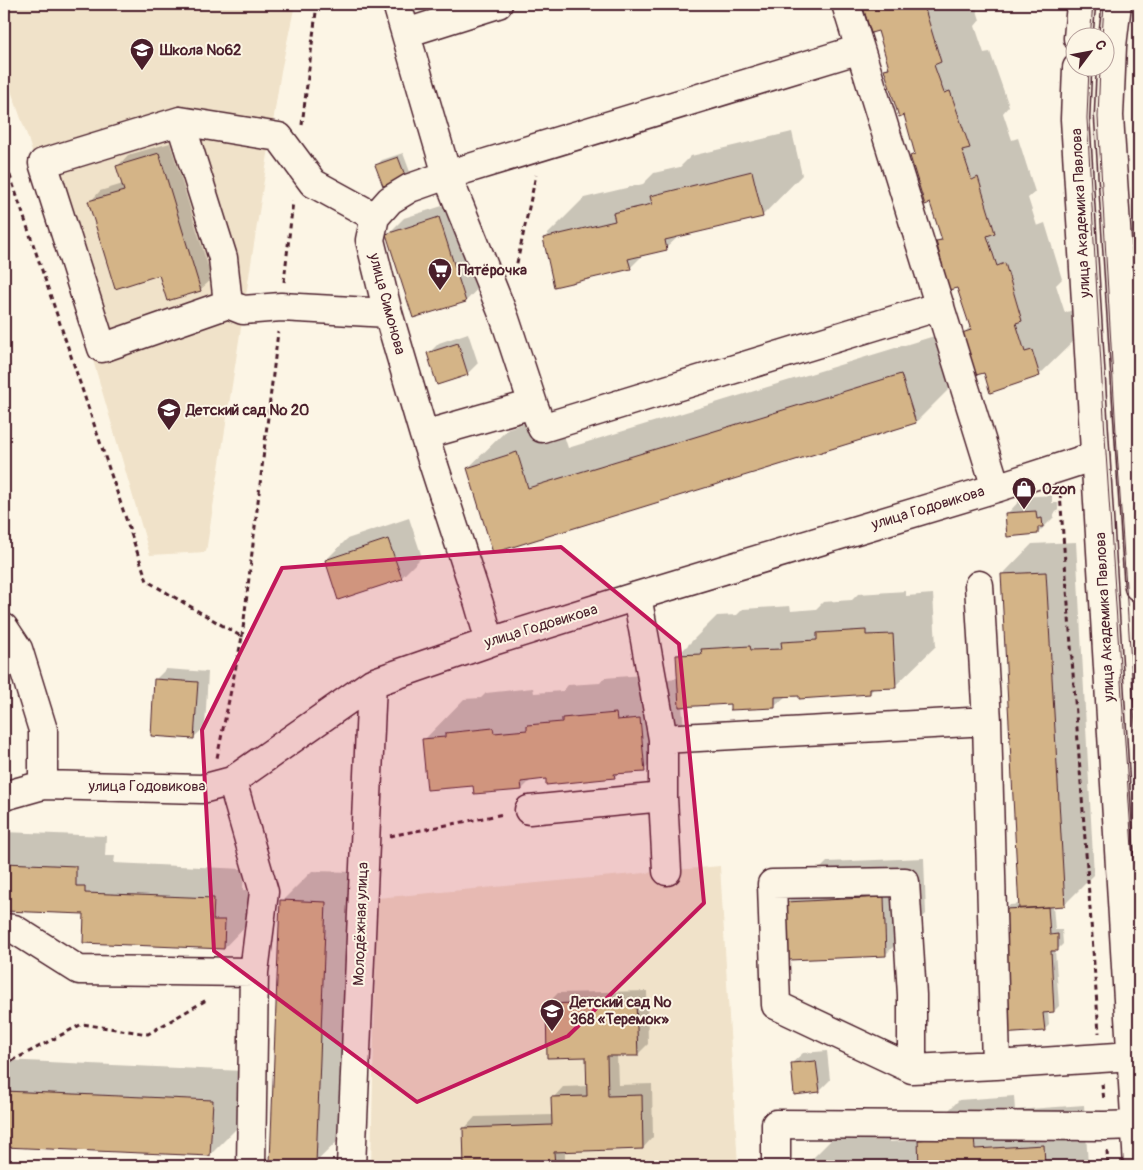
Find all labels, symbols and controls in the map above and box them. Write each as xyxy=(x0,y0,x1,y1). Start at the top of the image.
north arrow xyxy=(1066,28,1116,78)
school or university icon: Школа №62 xyxy=(129,37,155,71)
text: С xyxy=(1091,37,1110,54)
place label: Школа №62 xyxy=(159,41,242,60)
street label: улица Академика Павлова xyxy=(1067,128,1095,299)
street label: улица Симонова xyxy=(364,250,410,357)
supermarket icon: Пятёрочка xyxy=(427,257,453,291)
place label: Пятёрочка xyxy=(458,261,527,280)
school or university icon: Детский сад № 20 xyxy=(156,397,182,431)
place label: Детский сад № 20 xyxy=(185,401,309,420)
shop icon: Ozon xyxy=(1011,476,1037,510)
place label: Ozon xyxy=(1042,480,1076,499)
street label: улица Годовикова xyxy=(868,482,987,534)
street label: улица Академика Павлова xyxy=(1091,532,1119,703)
street label: улица Годовикова xyxy=(481,600,600,652)
street label: улица Годовикова xyxy=(87,777,206,796)
street label: Молодёжная улица xyxy=(349,862,373,986)
place label: Детский сад № 368 «Теремок» xyxy=(569,993,672,1029)
school or university icon: Детский сад № 368 «Теремок» xyxy=(539,998,565,1032)

